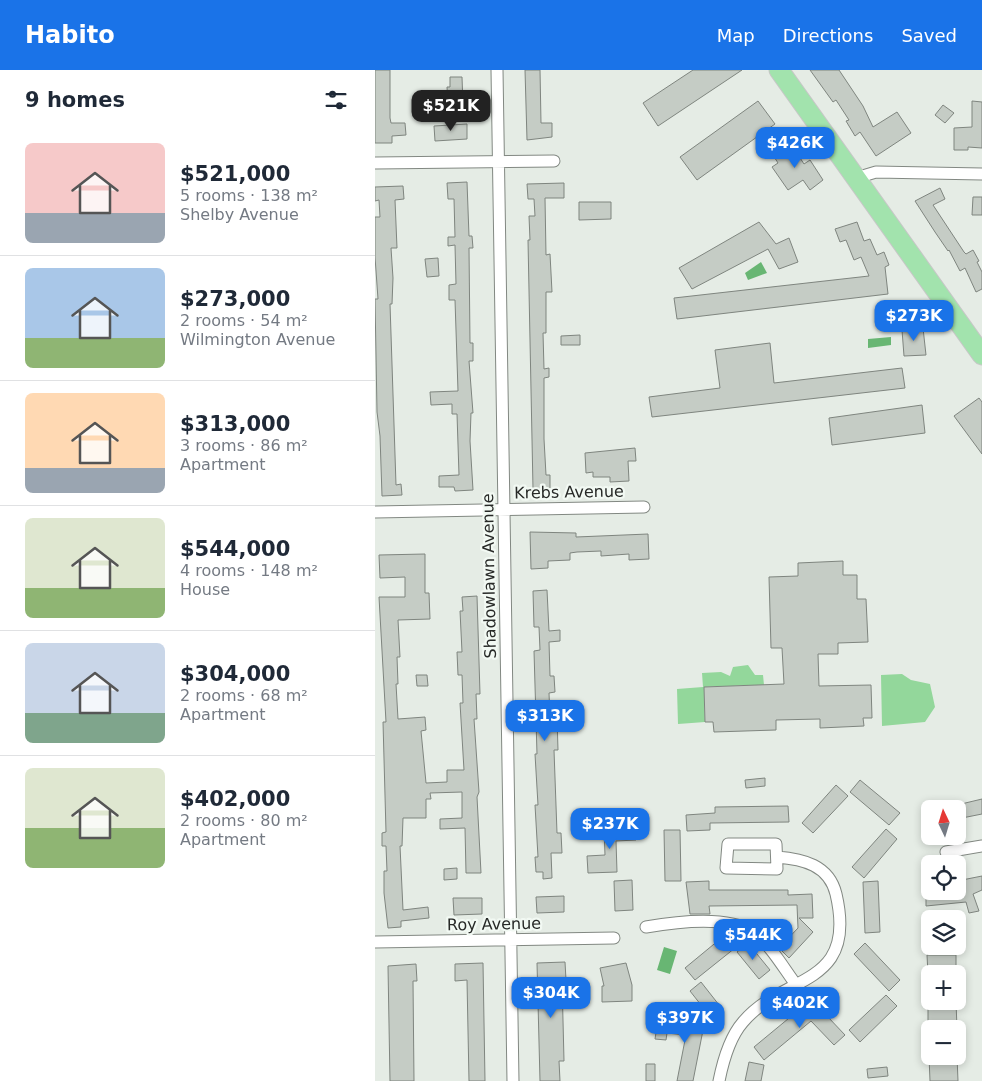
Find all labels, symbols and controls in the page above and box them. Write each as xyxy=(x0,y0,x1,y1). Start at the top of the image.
text: Habito xyxy=(25,21,115,49)
text: Map xyxy=(717,25,755,46)
text: Directions xyxy=(783,25,873,46)
text: Saved xyxy=(901,25,957,46)
icon: filters xyxy=(322,86,350,114)
text: 9 homes xyxy=(25,88,125,112)
pin: $521K xyxy=(416,90,486,132)
text: $521K xyxy=(423,96,479,115)
pin: $426K xyxy=(760,126,830,169)
text: $426K xyxy=(767,133,823,152)
text: $521,000 xyxy=(180,162,290,186)
icon: home xyxy=(65,163,125,223)
text: 5 rooms · 138 m² xyxy=(180,186,318,205)
text: Shelby Avenue xyxy=(180,205,299,224)
text: $273,000 xyxy=(180,287,290,311)
icon: home xyxy=(65,288,125,348)
pin: $273K xyxy=(879,300,949,342)
text: $273K xyxy=(886,306,942,325)
text: 2 rooms · 54 m² xyxy=(180,311,308,330)
text: Wilmington Avenue xyxy=(180,330,335,349)
text: $313,000 xyxy=(180,412,290,436)
icon: home xyxy=(65,413,125,473)
text: 3 rooms · 86 m² xyxy=(180,436,308,455)
text: Apartment xyxy=(180,455,266,474)
street label: Krebs Avenue xyxy=(514,482,624,502)
street label: Shadowlawn Avenue xyxy=(478,493,500,659)
text: $544,000 xyxy=(180,537,290,561)
icon: home xyxy=(65,538,125,598)
text: 4 rooms · 148 m² xyxy=(180,561,318,580)
text: House xyxy=(180,580,230,599)
text: $304,000 xyxy=(180,662,290,686)
icon: home xyxy=(65,663,125,723)
text: 2 rooms · 68 m² xyxy=(180,686,308,705)
pin: $313K xyxy=(510,700,580,742)
text: Apartment xyxy=(180,705,266,724)
text: $313K xyxy=(517,706,573,725)
text: $402,000 xyxy=(180,787,290,811)
icon: home xyxy=(65,788,125,848)
north arrow xyxy=(921,800,966,845)
map controls xyxy=(921,800,966,1065)
pin: $237K xyxy=(575,808,645,850)
text: 2 rooms · 80 m² xyxy=(180,811,308,830)
text: $237K xyxy=(582,814,638,833)
text: Apartment xyxy=(180,830,266,849)
button: locate xyxy=(921,855,966,900)
button: layers xyxy=(921,910,966,955)
street label: Roy Avenue xyxy=(447,914,541,934)
pin: $544K xyxy=(718,918,788,961)
text: $544K xyxy=(725,925,781,944)
button: + xyxy=(921,965,966,1010)
pin: $304K xyxy=(516,976,586,1019)
text: $304K xyxy=(523,983,579,1002)
pin: $402K xyxy=(765,986,835,1029)
text: $402K xyxy=(772,993,828,1012)
pin: $397K xyxy=(650,1002,720,1044)
text: $397K xyxy=(657,1008,713,1027)
button: − xyxy=(921,1020,966,1065)

